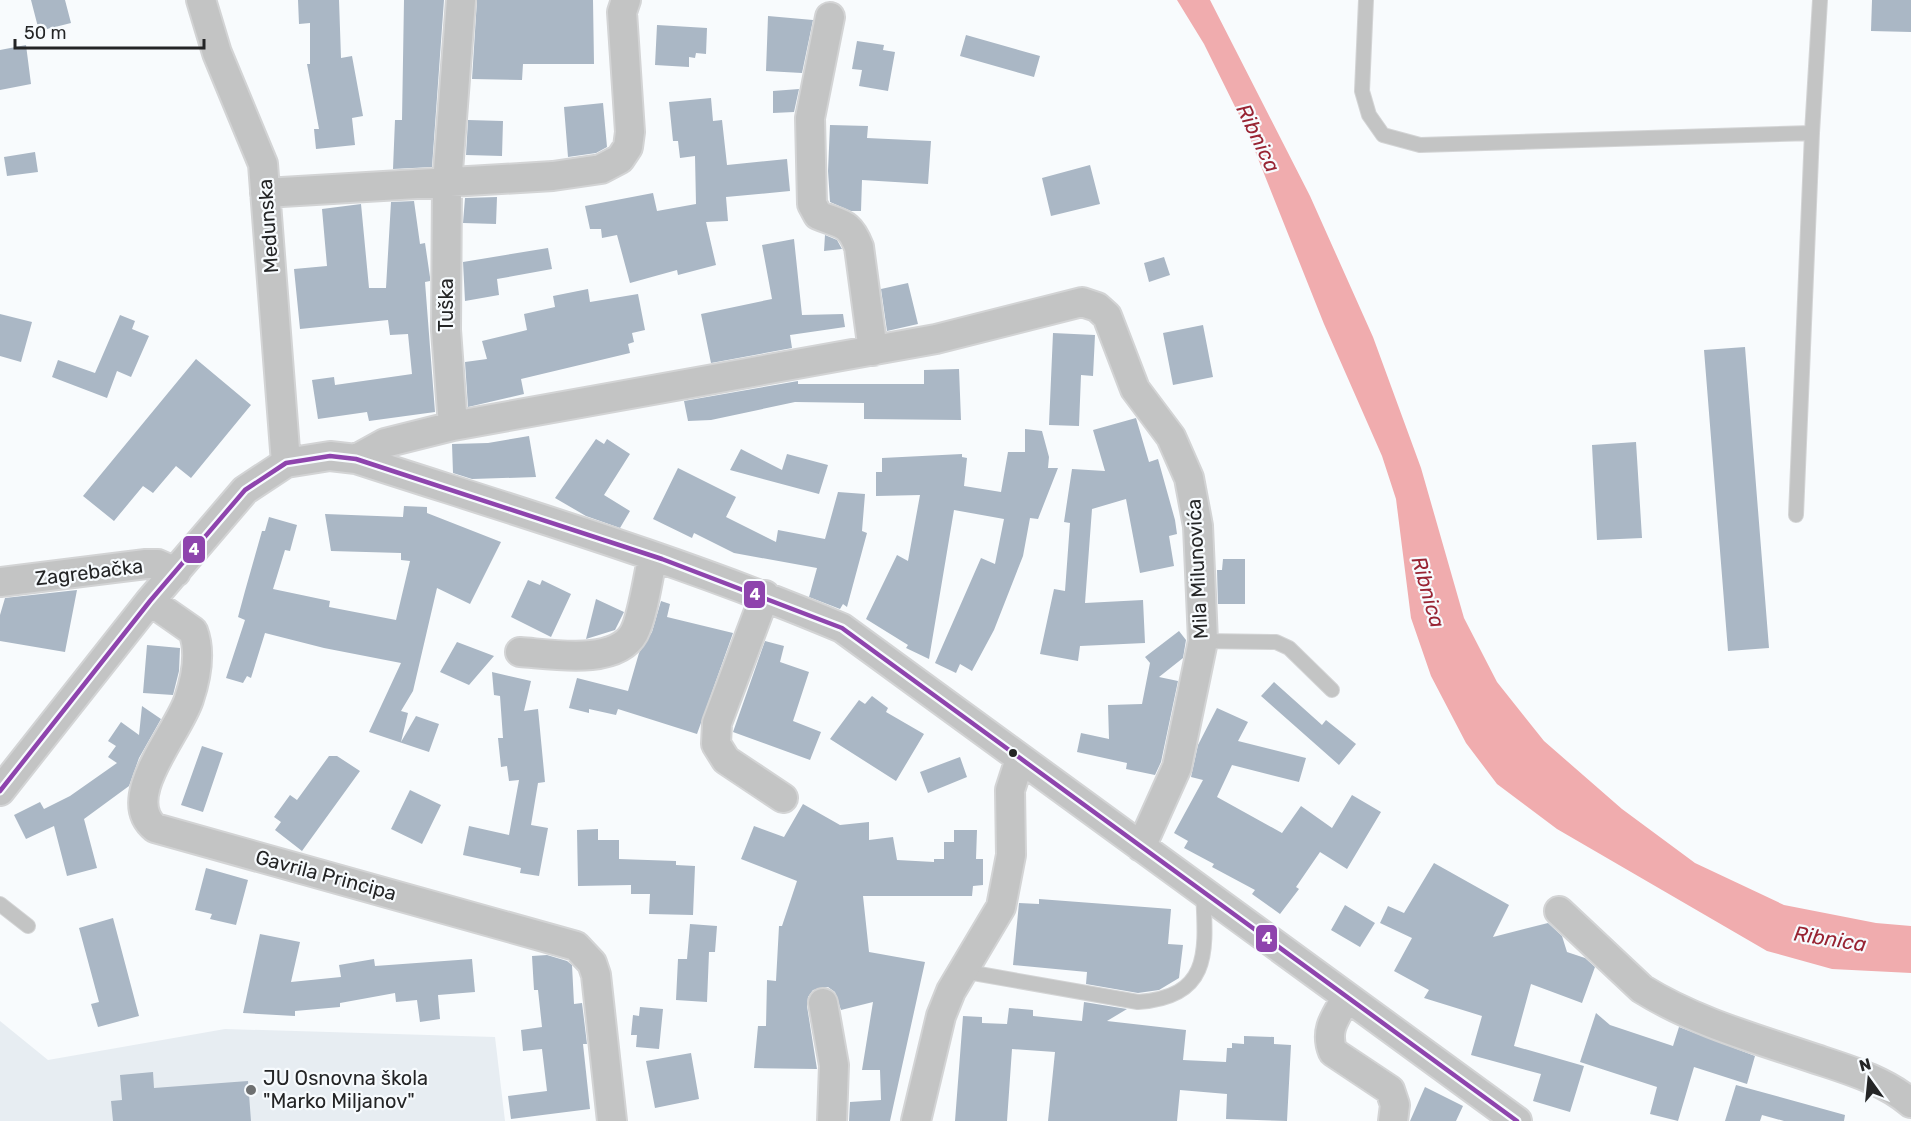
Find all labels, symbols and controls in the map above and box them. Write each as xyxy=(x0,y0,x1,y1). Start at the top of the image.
scale bar xyxy=(15,12,204,50)
text: 50 m xyxy=(24,22,67,44)
water label: Ribnica xyxy=(1231,99,1286,176)
street label: Medunska xyxy=(253,178,283,274)
street label: Tuška xyxy=(434,278,458,332)
street label: Mila Milunovića xyxy=(1181,498,1213,640)
line badge: 4 xyxy=(182,535,206,564)
text: 4 xyxy=(189,540,200,559)
street label: Zagrebačka xyxy=(34,553,144,591)
water label: Ribnica xyxy=(1406,553,1451,630)
line badge: 4 xyxy=(743,580,766,609)
text: 4 xyxy=(750,585,761,604)
unlabelled marker xyxy=(1007,747,1019,759)
street label: Gavrila Principa xyxy=(253,845,399,905)
water label: Ribnica xyxy=(1792,920,1868,957)
line badge: 4 xyxy=(1255,924,1278,953)
text: 4 xyxy=(1262,929,1273,948)
north arrow xyxy=(1839,1049,1899,1109)
text: N xyxy=(1857,1054,1873,1076)
place label: JU Osnovna škola "Marko Miljanov" xyxy=(263,1066,428,1113)
marker: JU Osnovna škola "Marko Miljanov" xyxy=(244,1083,258,1097)

